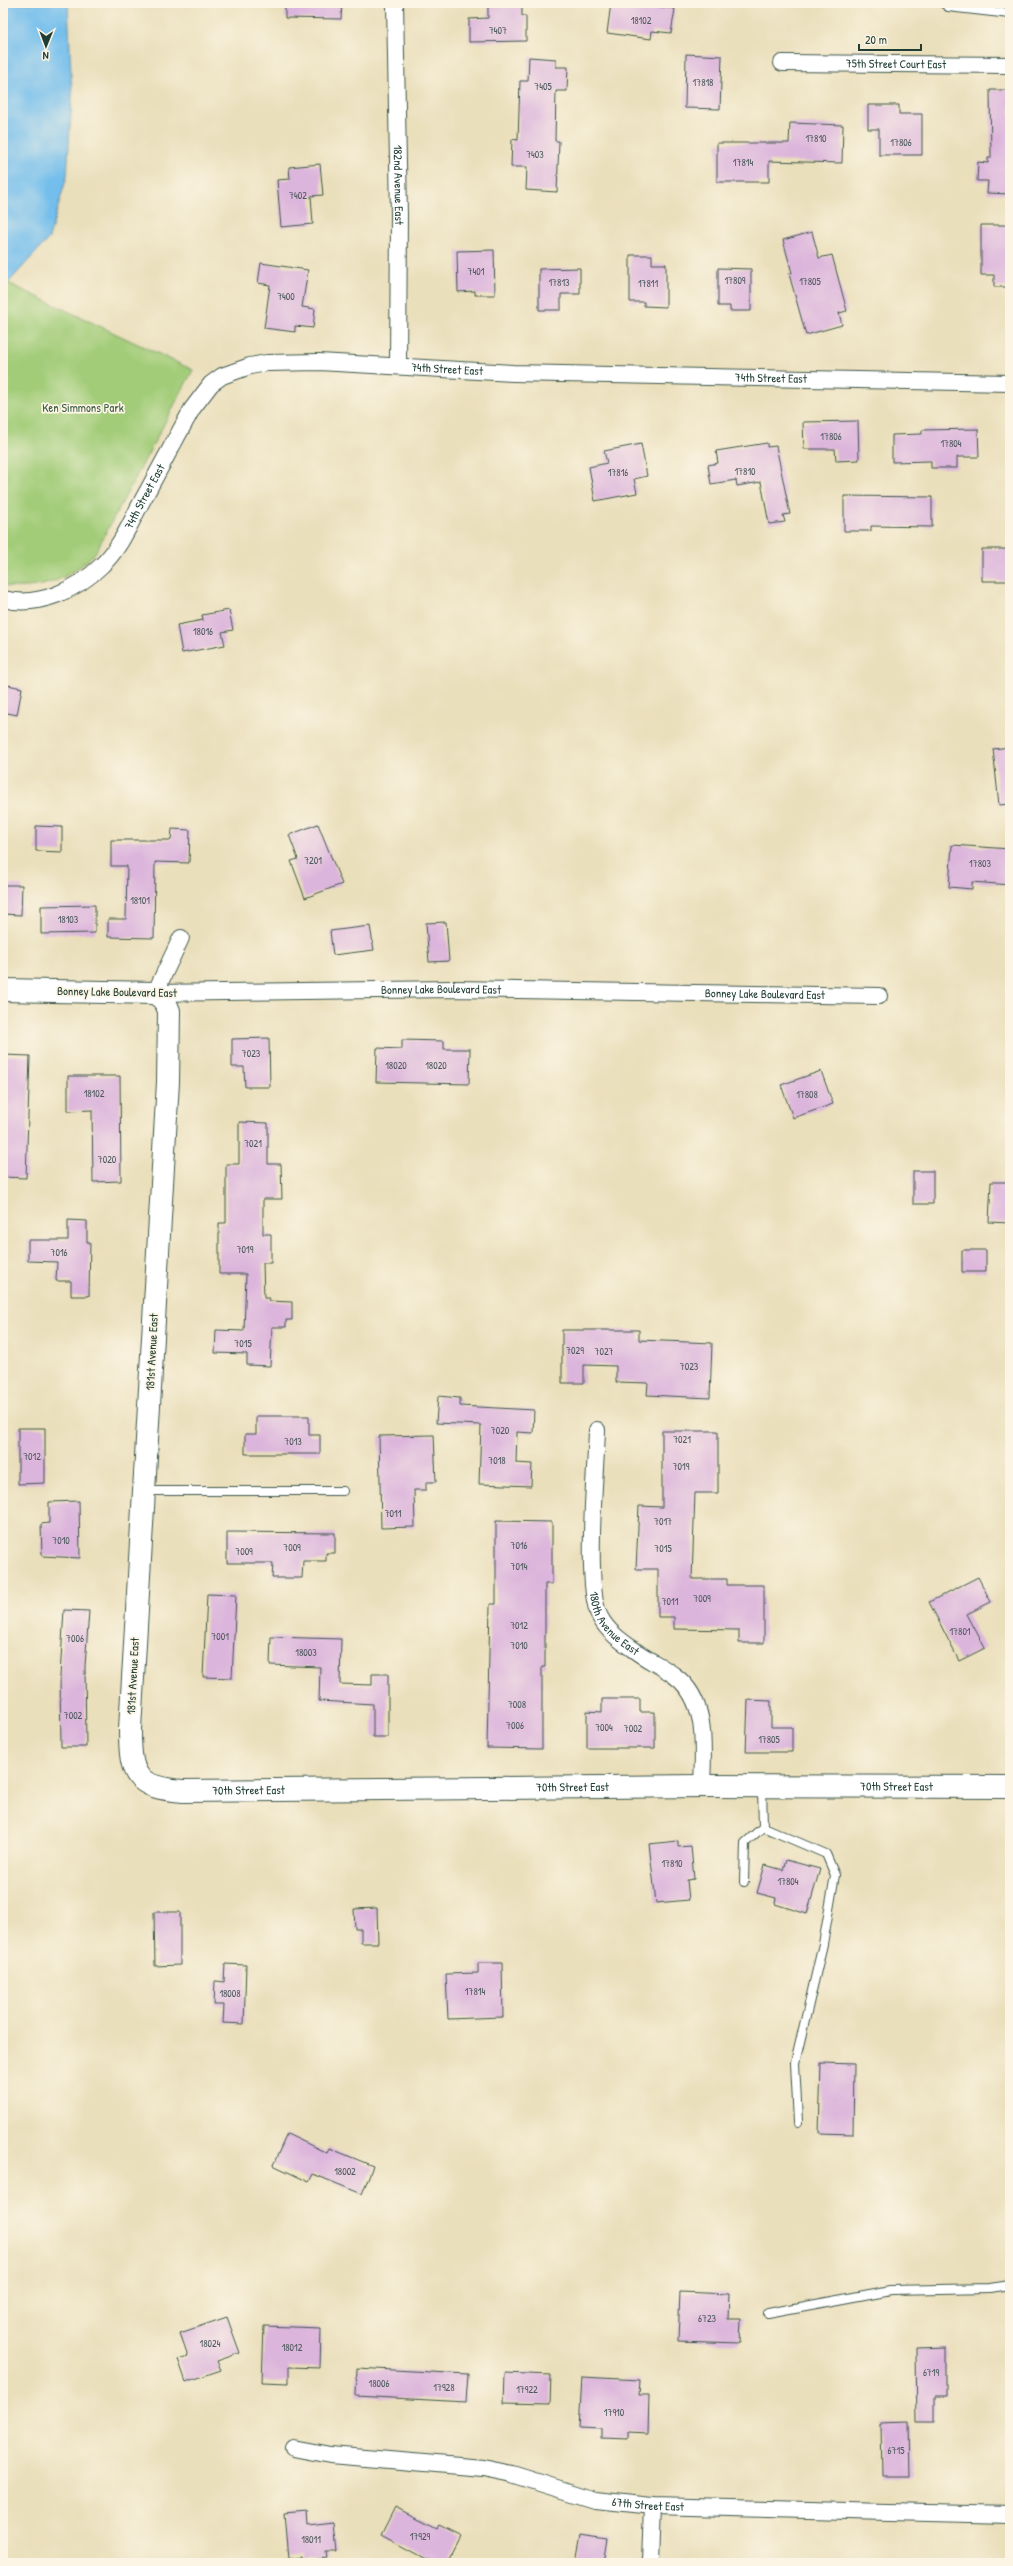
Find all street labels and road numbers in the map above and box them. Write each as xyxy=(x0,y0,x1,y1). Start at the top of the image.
street label: 75th Street Court East xyxy=(846,55,947,72)
street label: 182nd Avenue East xyxy=(390,145,408,226)
street label: 74th Street East xyxy=(411,358,484,379)
street label: 74th Street East xyxy=(735,368,808,387)
street label: 74th Street East xyxy=(120,460,169,532)
street label: Bonney Lake Boulevard East xyxy=(381,980,502,998)
street label: Bonney Lake Boulevard East xyxy=(57,982,178,1001)
street label: Bonney Lake Boulevard East xyxy=(705,984,826,1003)
street label: 181st Avenue East xyxy=(141,1312,162,1391)
street label: 180th Avenue East xyxy=(586,1590,644,1660)
street label: 181st Avenue East xyxy=(122,1636,143,1715)
street label: 70th Street East xyxy=(536,1778,610,1796)
street label: 70th Street East xyxy=(860,1778,934,1795)
street label: 70th Street East xyxy=(212,1781,286,1799)
street label: 67th Street East xyxy=(611,2493,685,2515)

